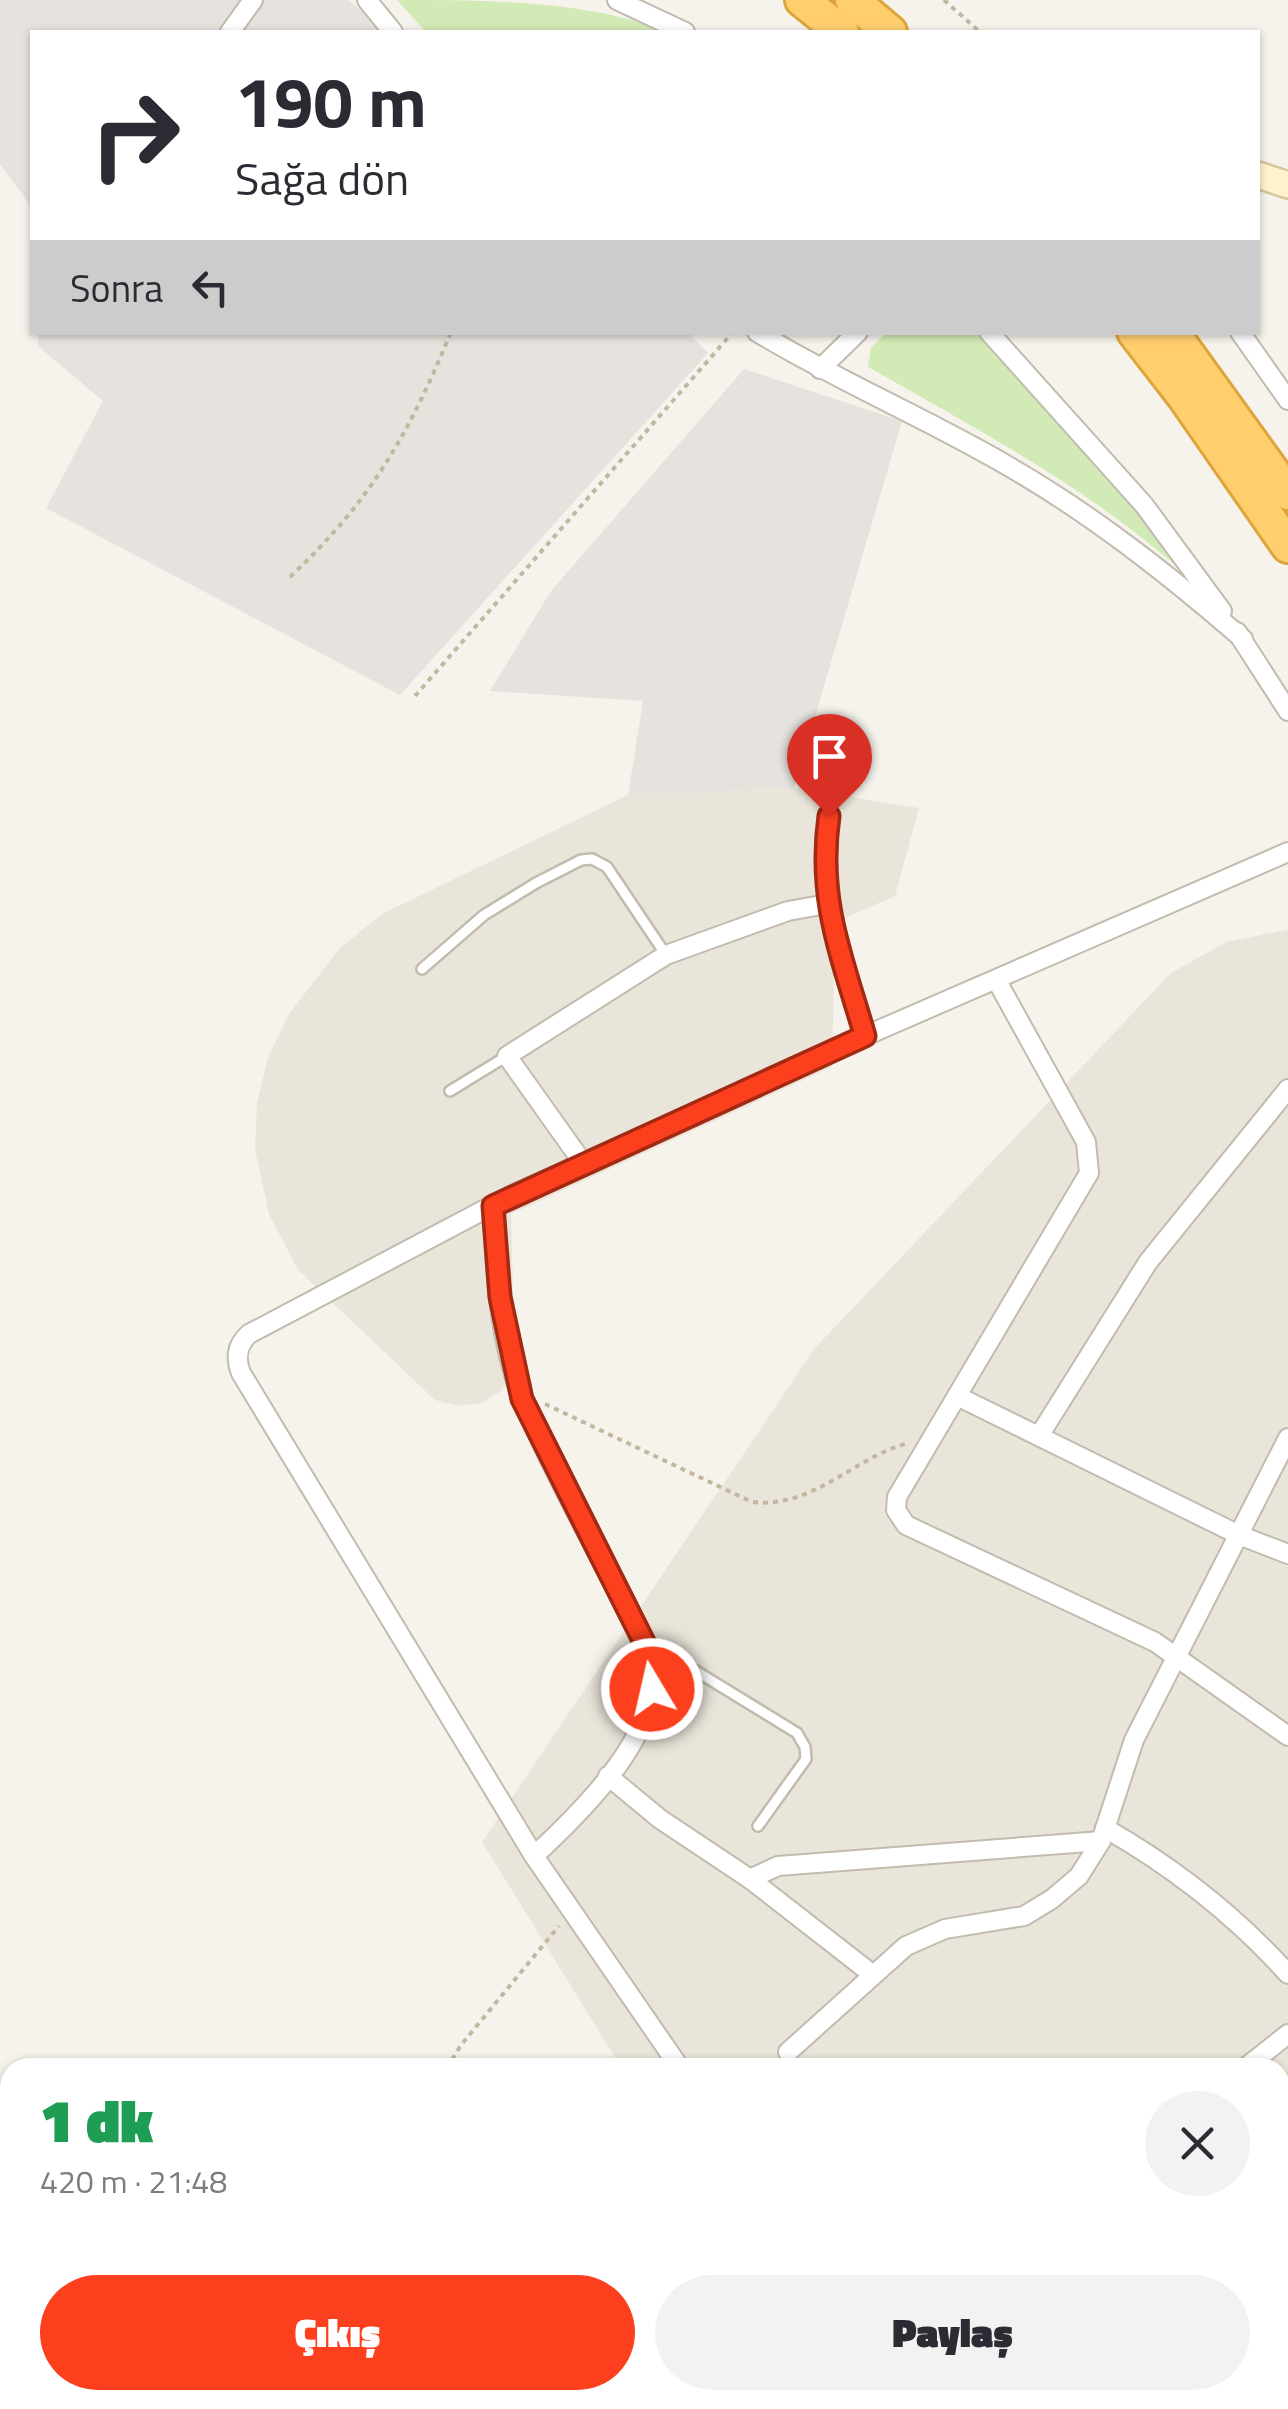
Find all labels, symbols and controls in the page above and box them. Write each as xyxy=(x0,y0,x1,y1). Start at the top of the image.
text: 190 m xyxy=(235,48,427,154)
icon: right xyxy=(70,70,200,200)
text: Sağa dön xyxy=(235,144,409,212)
text: Sonra xyxy=(70,259,163,317)
icon: left xyxy=(183,260,238,315)
pin xyxy=(787,714,872,817)
icon: arrive xyxy=(802,729,857,784)
position arrow xyxy=(600,1637,704,1741)
text: 1 dk xyxy=(40,2074,153,2165)
button: close xyxy=(1145,2091,1250,2196)
text: 420 m · 21:48 xyxy=(40,2157,227,2205)
button: Çıkış xyxy=(40,2275,635,2390)
button: Paylaş xyxy=(655,2275,1250,2390)

